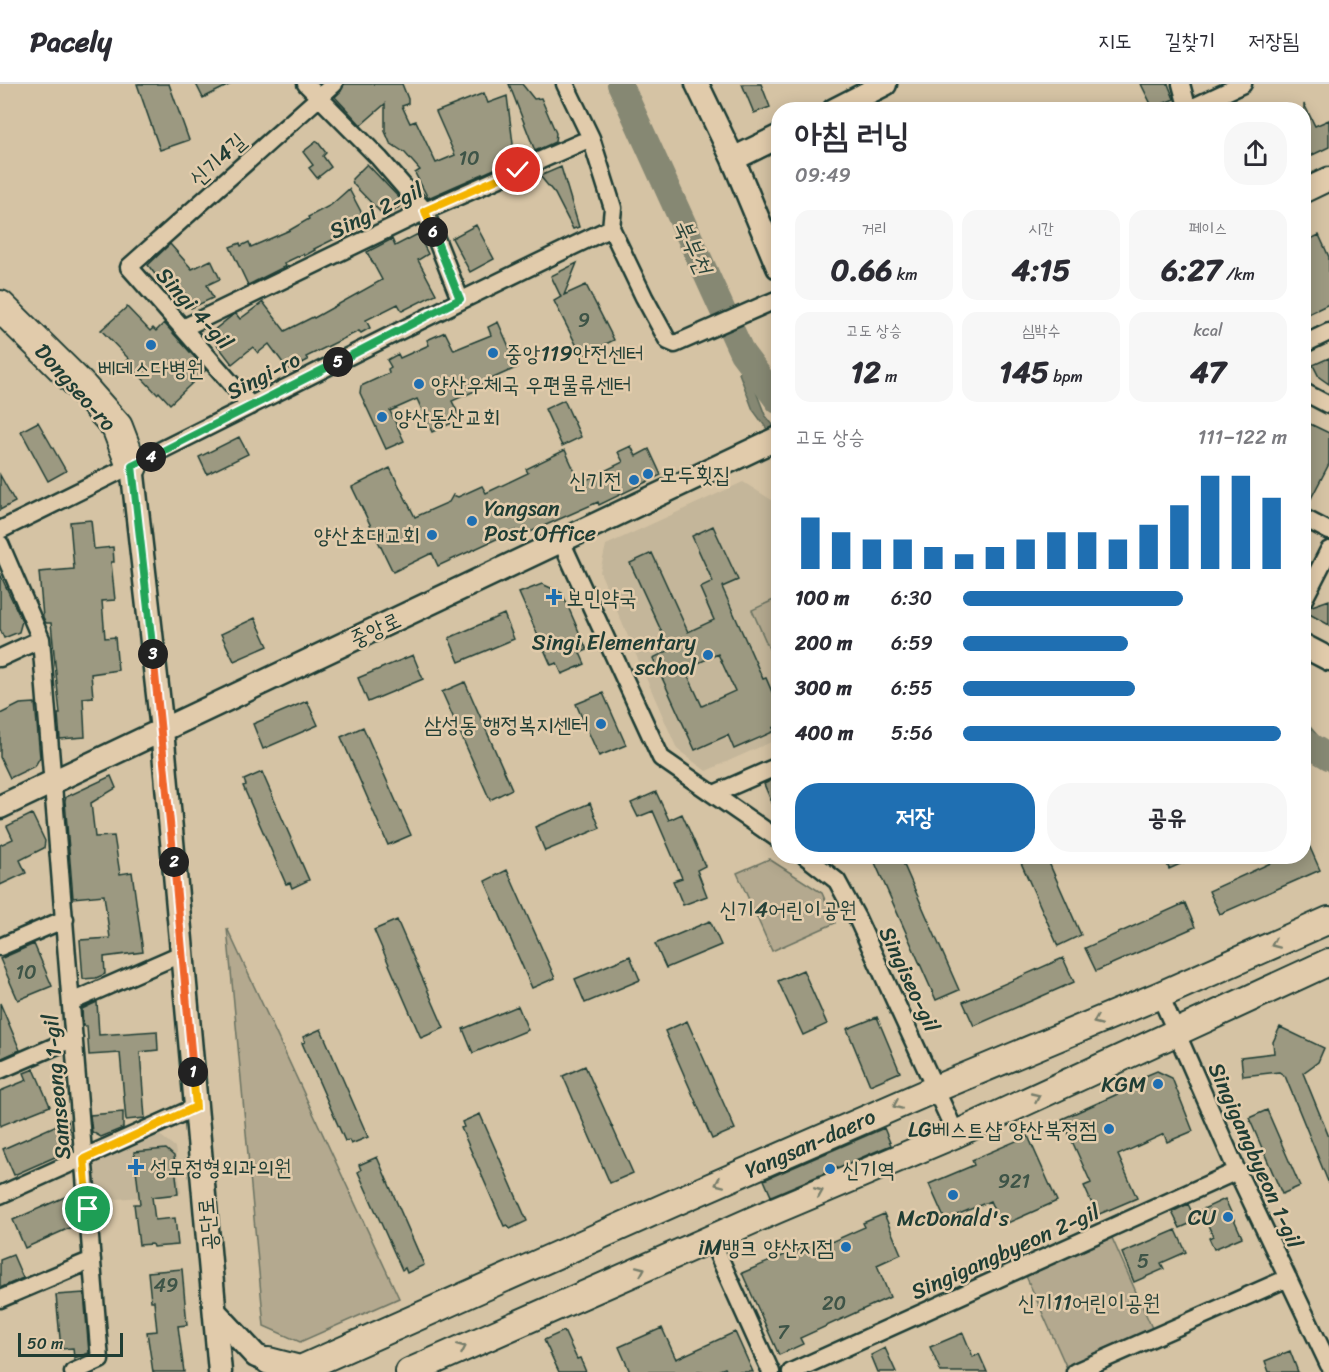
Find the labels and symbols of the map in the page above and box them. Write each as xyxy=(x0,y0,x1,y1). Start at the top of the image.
street label: 신기4길 xyxy=(179,122,255,196)
house number: 10 xyxy=(458,141,480,176)
pin xyxy=(492,144,543,195)
street label: Singi 2-gil xyxy=(322,170,431,250)
water label: 북부천 xyxy=(662,211,725,284)
pin: 6 xyxy=(418,217,448,247)
street label: Singi 4-gil xyxy=(146,257,244,360)
house number: 9 xyxy=(578,303,590,338)
street label: Dongseo-ro xyxy=(25,334,127,441)
place label: 중앙119안전센터 xyxy=(505,334,644,373)
marker: 베데스다병원 xyxy=(144,338,158,352)
street label: Singi-ro xyxy=(219,340,307,411)
marker: 중앙119안전센터 xyxy=(486,346,500,360)
pin: 5 xyxy=(323,347,353,377)
place label: 베데스다병원 xyxy=(98,349,204,388)
place label: 양산우체국 우편물류센터 xyxy=(431,365,631,404)
marker: 양산우체국 우편물류센터 xyxy=(412,377,426,391)
place label: 양산동산교회 xyxy=(394,398,500,437)
marker: 양산동산교회 xyxy=(375,410,389,424)
pin: 4 xyxy=(136,442,166,472)
place label: 모두횟집 xyxy=(660,455,731,494)
place label: 신기전 xyxy=(569,461,622,500)
marker: 모두횟집 xyxy=(641,467,655,481)
marker: 신기전 xyxy=(627,473,641,487)
place label: Yangsan Post Office xyxy=(484,489,596,553)
marker: Yangsan Post Office xyxy=(465,514,479,528)
place label: 양산초대교회 xyxy=(314,516,420,555)
marker: 양산초대교회 xyxy=(425,528,439,542)
place label: 보민약국 xyxy=(566,578,637,617)
marker: 보민약국 xyxy=(547,590,561,604)
street label: 중앙로 xyxy=(343,601,408,658)
place label: Singi Elementary school xyxy=(532,623,697,687)
pin: 3 xyxy=(138,639,168,669)
marker: Singi Elementary school xyxy=(701,648,715,662)
place label: 삼성동 행정복지센터 xyxy=(424,705,589,744)
marker: 삼성동 행정복지센터 xyxy=(594,717,608,731)
pin: 2 xyxy=(159,847,189,877)
park label: 신기4어린이공원 xyxy=(719,890,857,929)
street label: Singiseo-gil xyxy=(868,920,951,1039)
one-way arrow xyxy=(1271,937,1282,949)
house number: 10 xyxy=(15,955,37,990)
street label: Samseong 1-gil xyxy=(31,1012,82,1161)
one-way arrow xyxy=(1092,1014,1103,1026)
street label: Singigangbyeon 1-gil xyxy=(1197,1056,1314,1255)
pin: 1 xyxy=(178,1057,208,1087)
place label: KGM xyxy=(1101,1065,1146,1104)
marker: KGM xyxy=(1151,1077,1165,1091)
one-way arrow xyxy=(1030,1092,1041,1104)
street label: Yangsan-daero xyxy=(738,1097,882,1190)
one-way arrow xyxy=(893,1098,904,1110)
place label: LG베스트샵 양산북정점 xyxy=(908,1110,1097,1149)
marker: LG베스트샵 양산북정점 xyxy=(1102,1122,1116,1136)
place label: 성모정형외과의원 xyxy=(150,1148,292,1187)
place label: 신기역 xyxy=(842,1150,895,1189)
marker: 성모정형외과의원 xyxy=(127,1158,145,1176)
marker: 신기역 xyxy=(823,1162,837,1176)
house number: 921 xyxy=(998,1164,1030,1199)
one-way arrow xyxy=(714,1176,725,1188)
pin xyxy=(62,1183,113,1234)
one-way arrow xyxy=(813,1187,824,1199)
marker: McDonald's xyxy=(946,1188,960,1202)
street label: Singigangbyeon 2-gil xyxy=(904,1192,1107,1311)
street label: 공단로 xyxy=(186,1196,229,1252)
place label: CU xyxy=(1188,1198,1216,1237)
place label: McDonald's xyxy=(897,1199,1010,1238)
marker: CU xyxy=(1221,1210,1235,1224)
place label: iM뱅크 양산지점 xyxy=(698,1228,834,1267)
marker: iM뱅크 양산지점 xyxy=(839,1240,853,1254)
house number: 5 xyxy=(1137,1244,1149,1279)
one-way arrow xyxy=(634,1265,645,1277)
house number: 49 xyxy=(154,1268,178,1303)
park label: 신기11어린이공원 xyxy=(1018,1283,1160,1322)
house number: 20 xyxy=(822,1286,846,1321)
house number: 7 xyxy=(777,1315,790,1350)
scale bar xyxy=(18,1330,123,1358)
one-way arrow xyxy=(456,1344,467,1356)

